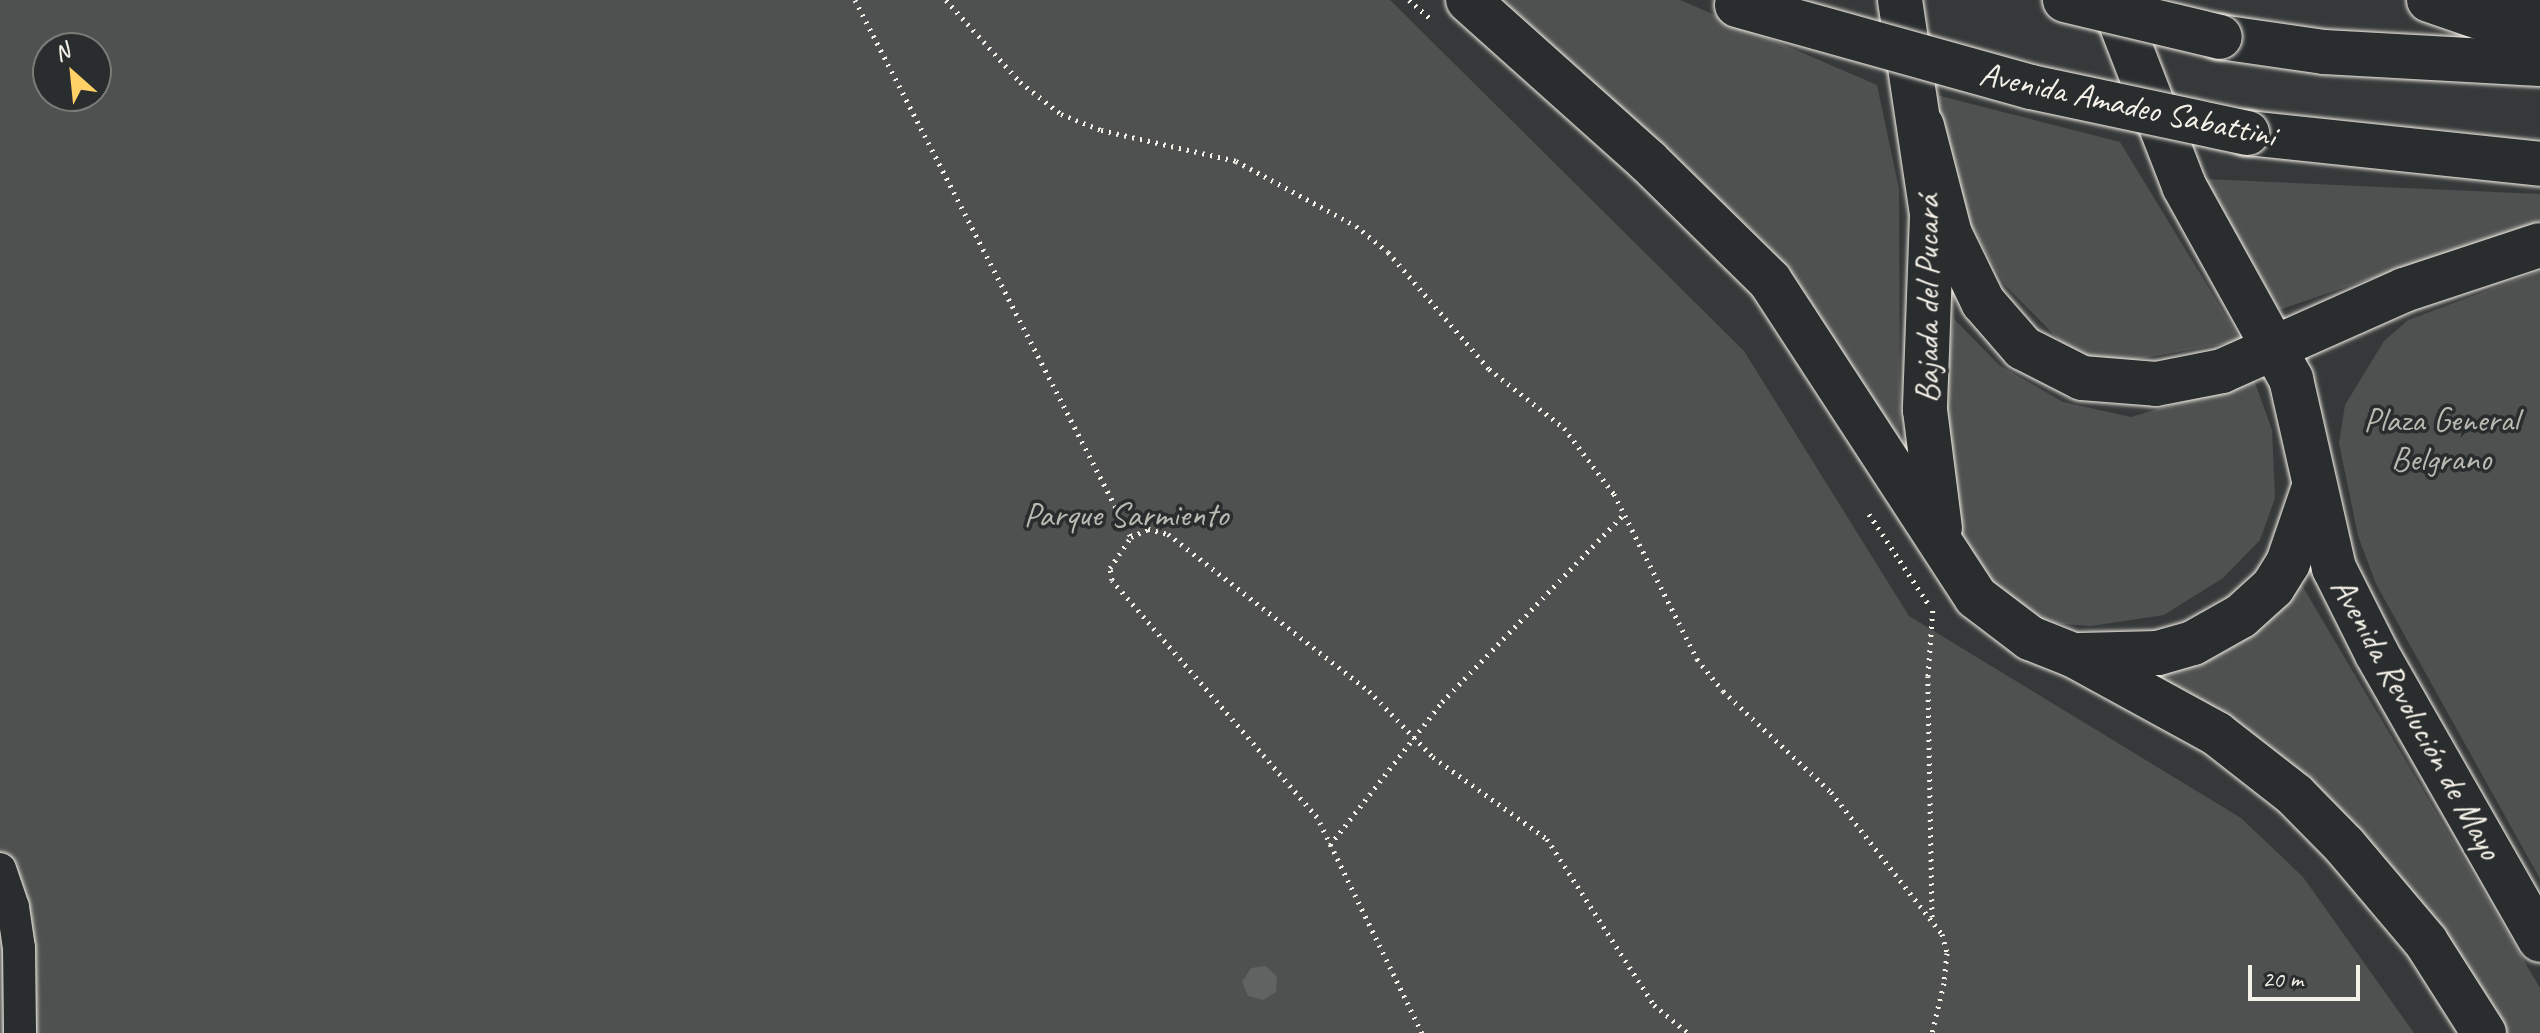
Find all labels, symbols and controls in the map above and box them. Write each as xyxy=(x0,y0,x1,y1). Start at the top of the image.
north arrow xyxy=(32,32,112,112)
text: N xyxy=(50,37,74,68)
street label: Avenida Amadeo Sabattini xyxy=(1976,53,2280,155)
street label: Bajada del Pucará xyxy=(1907,195,1947,403)
park label: Plaza General Belgrano xyxy=(2363,399,2519,478)
park label: Parque Sarmiento xyxy=(1023,495,1229,535)
street label: Avenida Revolución de Mayo xyxy=(2322,570,2512,866)
scale bar xyxy=(2252,949,2364,999)
text: 20 m xyxy=(2262,964,2303,994)

